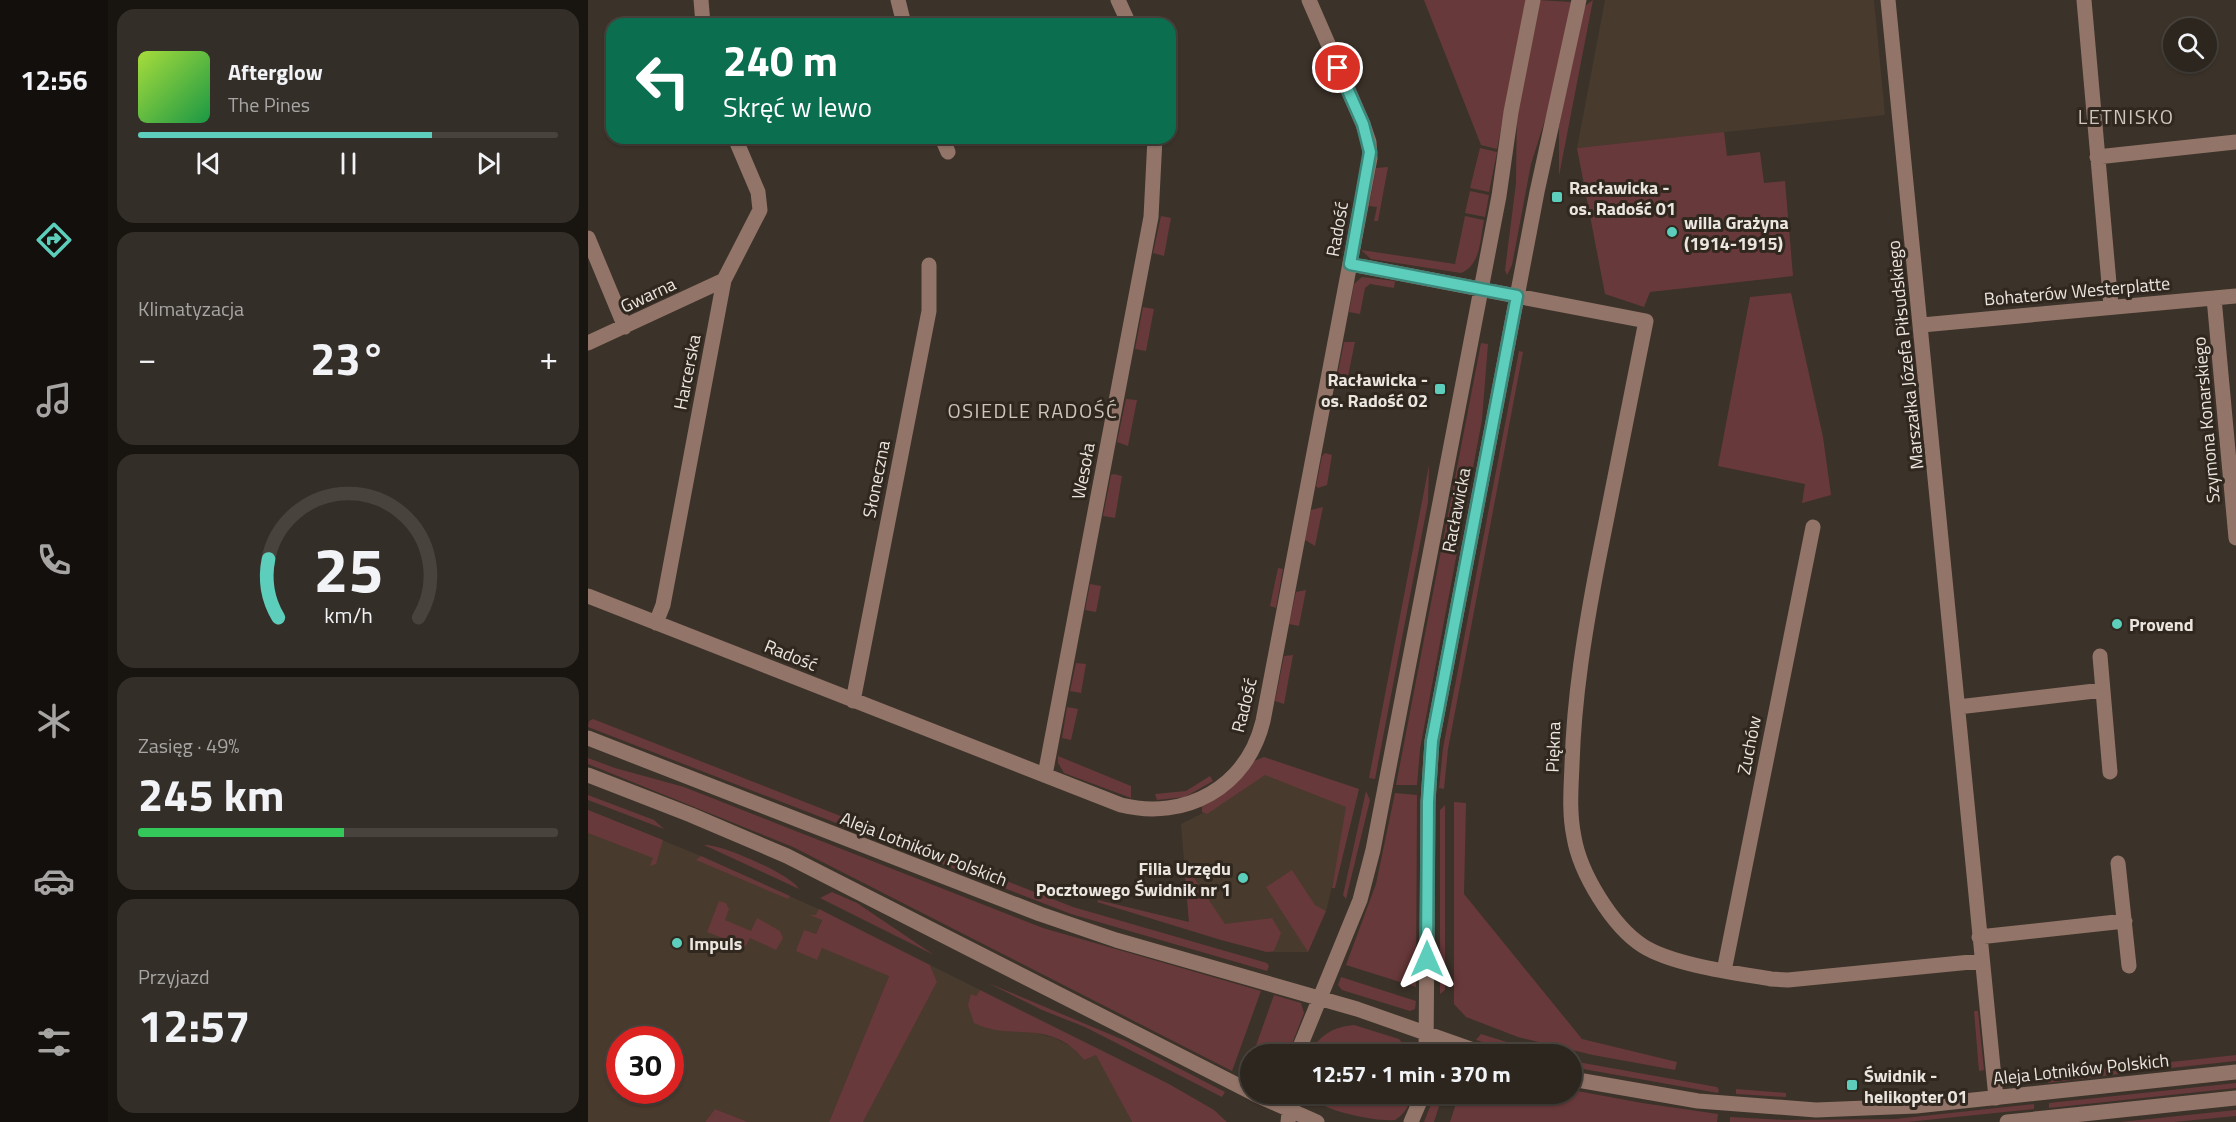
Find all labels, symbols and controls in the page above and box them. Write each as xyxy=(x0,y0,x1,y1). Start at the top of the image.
map controls xyxy=(2163,18,2217,72)
button: search xyxy=(2163,18,2217,72)
text: 240 m xyxy=(723,28,838,92)
icon: left xyxy=(624,42,702,120)
pin xyxy=(1312,42,1363,93)
icon: arrive xyxy=(1321,51,1354,84)
text: Afterglow xyxy=(228,55,323,89)
text: 12:56 xyxy=(20,59,88,100)
text: Skręć w lewo xyxy=(723,86,872,127)
text: The Pines xyxy=(228,89,310,120)
district label: LETNISKO xyxy=(2078,101,2174,132)
icon: previous xyxy=(192,147,225,180)
icon: pause xyxy=(332,147,365,180)
icon: next xyxy=(472,147,505,180)
place label: Racławicka - os. Radość 01 xyxy=(1569,174,1676,222)
marker: Racławicka - os. Radość 01 xyxy=(1550,190,1564,204)
street label: Radość xyxy=(1319,199,1355,259)
place label: willa Grażyna (1914-1915) xyxy=(1684,209,1789,257)
icon: directions xyxy=(33,219,75,261)
marker: willa Grażyna (1914-1915) xyxy=(1665,225,1679,239)
street label: Marszałka Józefa Piłsudskiego xyxy=(1880,239,1930,471)
street label: Bohaterów Westerplatte xyxy=(1983,269,2171,313)
street label: Gwarna xyxy=(616,270,680,320)
text: Klimatyzacja xyxy=(138,293,244,324)
text: 23° xyxy=(310,324,386,392)
street label: Harcerska xyxy=(666,332,708,412)
text: − xyxy=(138,333,156,383)
text: + xyxy=(540,333,558,383)
street label: Szymona Konarskiego xyxy=(2185,336,2227,504)
place label: Racławicka - os. Radość 02 xyxy=(1321,366,1428,414)
icon: music xyxy=(33,379,75,421)
marker: Racławicka - os. Radość 02 xyxy=(1433,382,1447,396)
district label: OSIEDLE RADOŚĆ xyxy=(948,395,1118,426)
street label: Słoneczna xyxy=(855,438,897,520)
street label: Wesoła xyxy=(1064,440,1102,502)
street label: Racławicka xyxy=(1435,465,1477,555)
text: 25 xyxy=(313,521,383,616)
icon: phone xyxy=(33,539,75,581)
text: km/h xyxy=(324,599,372,631)
place label: Provend xyxy=(2129,611,2194,638)
marker: Provend xyxy=(2110,617,2124,631)
street label: Radość xyxy=(760,632,822,678)
street label: Radość xyxy=(1224,675,1264,735)
icon: climate xyxy=(33,700,75,742)
street label: Zuchów xyxy=(1730,713,1768,777)
street label: Piękna xyxy=(1539,721,1567,773)
text: Zasięg · 49% xyxy=(138,730,240,761)
text: 245 km xyxy=(138,760,284,828)
street label: Aleja Lotników Polskich xyxy=(837,805,1011,893)
place label: Filia Urzędu Pocztowego Świdnik nr 1 xyxy=(1036,855,1231,903)
icon: car xyxy=(33,860,75,902)
marker: Filia Urzędu Pocztowego Świdnik nr 1 xyxy=(1236,871,1250,885)
position arrow xyxy=(1395,927,1459,991)
place label: Impuls xyxy=(689,930,742,957)
marker: Impuls xyxy=(670,936,684,950)
text: Przyjazd xyxy=(138,961,210,992)
text: 12:57 xyxy=(138,991,250,1059)
icon: filters xyxy=(33,1021,75,1063)
speed limit sign: 30 xyxy=(606,1026,684,1104)
street label: Aleja Lotników Polskich xyxy=(1992,1046,2170,1092)
text: 12:57 · 1 min · 370 m xyxy=(1311,1057,1511,1091)
place label: Świdnik - helikopter 01 xyxy=(1864,1062,1968,1110)
marker: Świdnik - helikopter 01 xyxy=(1845,1078,1859,1092)

